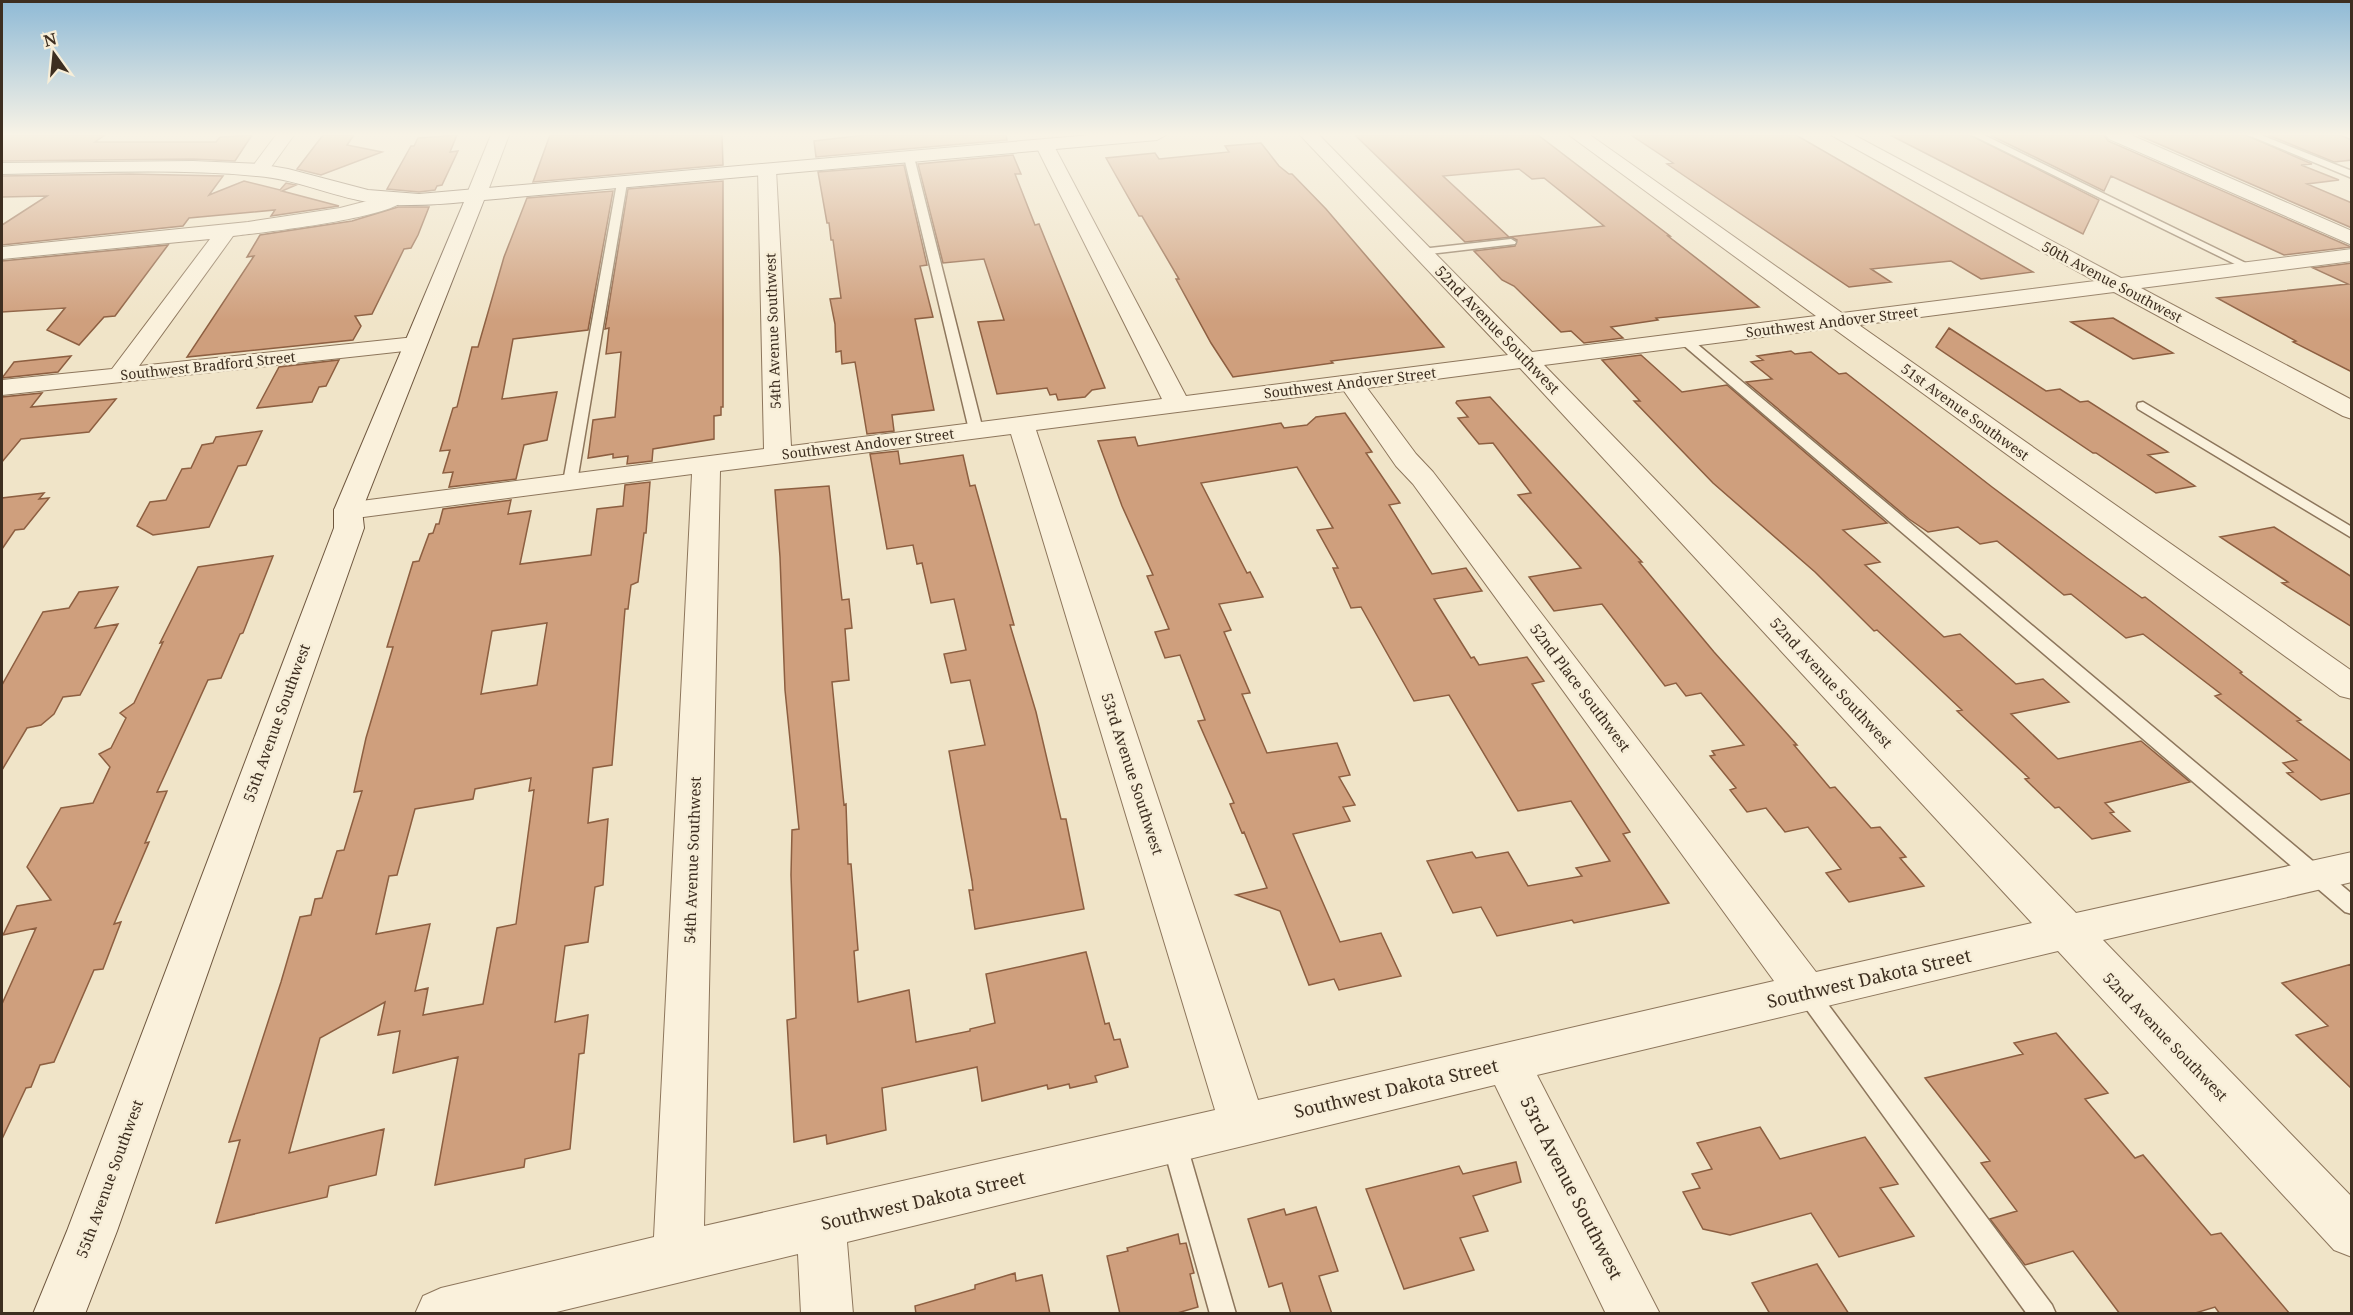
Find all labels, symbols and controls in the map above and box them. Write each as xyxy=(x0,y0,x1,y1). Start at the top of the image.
north arrow xyxy=(24,24,84,84)
text: N xyxy=(41,27,59,52)
street label: 50th Avenue Southwest xyxy=(2039,237,2186,327)
street label: 54th Avenue Southwest xyxy=(760,253,785,409)
street label: 52nd Avenue Southwest xyxy=(1431,261,1564,398)
street label: Southwest Andover Street xyxy=(1745,302,1919,341)
street label: Southwest Bradford Street xyxy=(119,347,296,384)
street label: 51st Avenue Southwest xyxy=(1898,359,2033,464)
street label: Southwest Andover Street xyxy=(1263,363,1437,402)
street label: Southwest Andover Street xyxy=(781,424,955,463)
street label: 52nd Avenue Southwest xyxy=(1766,613,1897,752)
street label: 52nd Place Southwest xyxy=(1526,619,1635,755)
street label: 55th Avenue Southwest xyxy=(238,641,314,805)
street label: 53rd Avenue Southwest xyxy=(1097,690,1169,857)
street label: 54th Avenue Southwest xyxy=(679,776,705,944)
street label: Southwest Dakota Street xyxy=(1764,943,1973,1013)
street label: 52nd Avenue Southwest xyxy=(2099,968,2232,1105)
street label: Southwest Dakota Street xyxy=(1291,1053,1500,1123)
street label: 53rd Avenue Southwest xyxy=(1515,1092,1629,1283)
street label: 55th Avenue Southwest xyxy=(71,1097,147,1261)
street label: Southwest Dakota Street xyxy=(818,1165,1027,1235)

